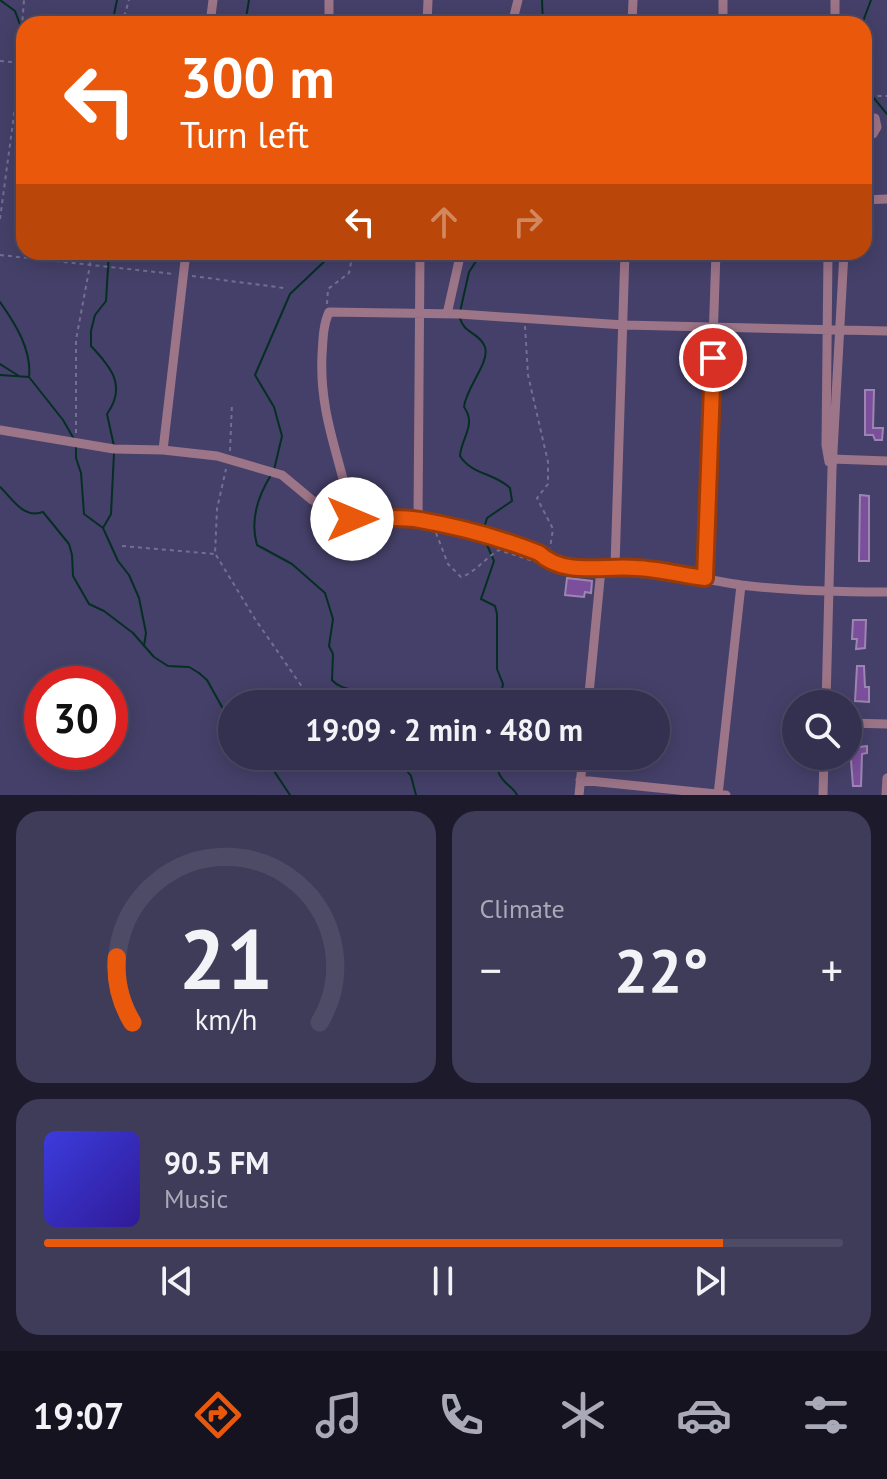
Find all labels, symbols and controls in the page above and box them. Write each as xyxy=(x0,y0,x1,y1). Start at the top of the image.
text: 300 m xyxy=(180,41,335,113)
icon: left xyxy=(48,48,152,152)
text: Turn left xyxy=(180,111,309,158)
icon: left xyxy=(338,200,382,244)
icon: ahead xyxy=(422,200,466,244)
icon: right xyxy=(506,200,550,244)
pin xyxy=(679,324,747,392)
icon: arrive xyxy=(691,336,735,380)
position arrow xyxy=(310,477,394,561)
speed limit sign: 30 xyxy=(24,666,128,770)
map controls xyxy=(782,690,862,770)
button: search xyxy=(782,690,862,770)
text: 19:09 · 2 min · 480 m xyxy=(305,710,583,749)
text: Climate xyxy=(480,892,565,925)
text: 21 xyxy=(179,904,273,1012)
text: 22° xyxy=(614,931,708,1009)
text: − xyxy=(480,941,502,998)
text: + xyxy=(821,941,843,998)
text: km/h xyxy=(194,1001,257,1038)
text: 90.5 FM xyxy=(164,1143,269,1182)
text: Music xyxy=(164,1182,228,1215)
icon: previous xyxy=(155,1259,199,1303)
icon: pause xyxy=(421,1259,465,1303)
icon: next xyxy=(688,1259,732,1303)
icon: directions xyxy=(190,1387,246,1443)
icon: music xyxy=(311,1387,367,1443)
icon: phone xyxy=(433,1387,489,1443)
icon: climate xyxy=(555,1387,611,1443)
icon: car xyxy=(676,1387,732,1443)
icon: filters xyxy=(798,1387,854,1443)
text: 19:07 xyxy=(33,1392,124,1439)

